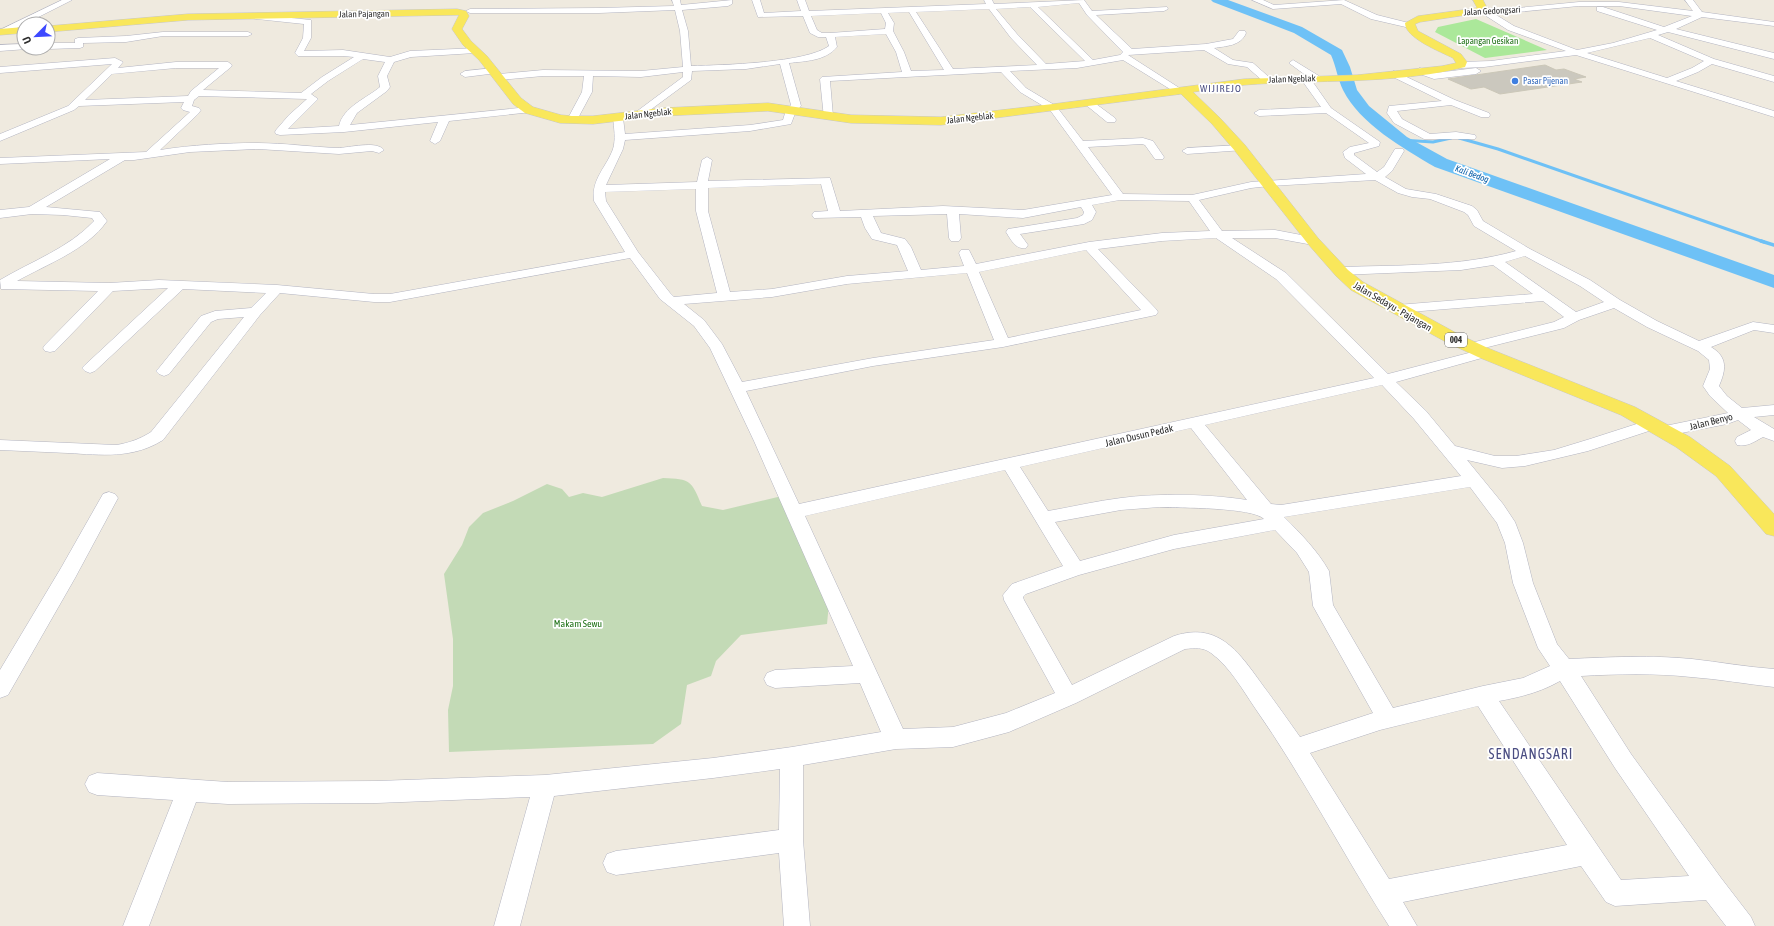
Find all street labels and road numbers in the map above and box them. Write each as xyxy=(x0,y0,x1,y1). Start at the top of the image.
street label: Jalan Gedongsari xyxy=(1463,5,1521,17)
street label: Jalan Pajangan xyxy=(339,9,389,19)
street label: Jalan Ngeblak xyxy=(1268,73,1316,85)
street label: Jalan Ngeblak xyxy=(624,107,672,121)
street label: Jalan Ngeblak xyxy=(946,111,994,125)
street label: Jalan Sedayu - Pajangan xyxy=(1352,280,1434,333)
road number: 004 xyxy=(1445,333,1467,347)
street label: Jalan Benyo xyxy=(1688,411,1734,432)
street label: Jalan Dusun Pedak xyxy=(1104,422,1175,449)

